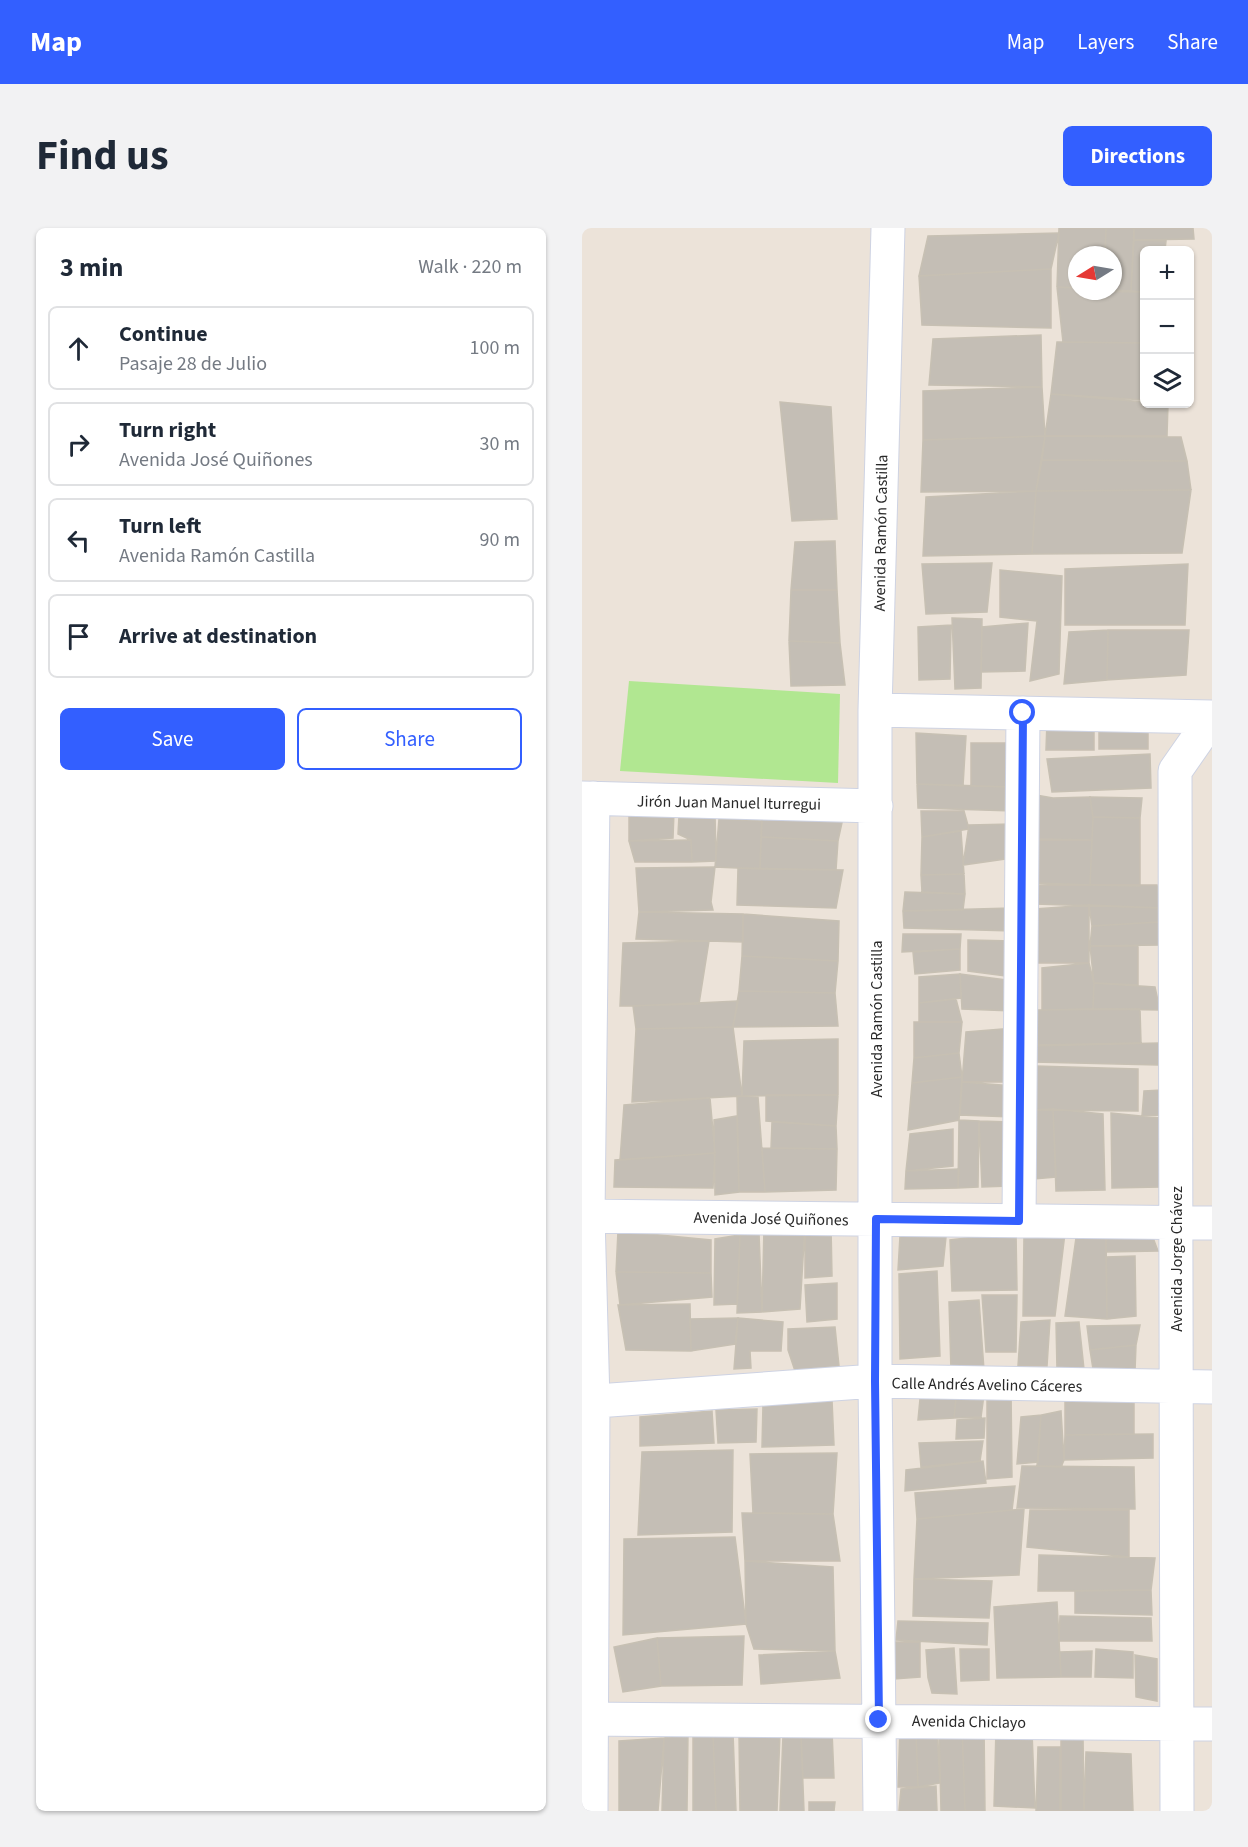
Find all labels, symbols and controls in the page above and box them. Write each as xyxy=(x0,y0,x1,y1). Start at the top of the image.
text: Map xyxy=(30,22,82,62)
text: Map xyxy=(1007,27,1044,57)
text: Layers xyxy=(1077,27,1134,57)
text: Share xyxy=(1167,27,1218,57)
text: Find us xyxy=(36,126,169,186)
button: Directions xyxy=(1063,126,1212,186)
north arrow xyxy=(1068,246,1122,300)
map controls xyxy=(1140,246,1194,408)
button: + xyxy=(1140,246,1194,300)
text: 3 min xyxy=(60,249,123,286)
text: Walk · 220 m xyxy=(418,253,522,281)
button: − xyxy=(1140,300,1194,354)
text: Continue xyxy=(119,318,208,350)
icon: ahead xyxy=(62,332,95,365)
text: 100 m xyxy=(470,334,520,362)
text: Pasaje 28 de Julio xyxy=(119,350,267,378)
button: layers xyxy=(1140,354,1194,408)
text: Turn right xyxy=(119,414,216,446)
icon: right xyxy=(62,428,95,461)
text: 30 m xyxy=(480,430,520,458)
text: Avenida José Quiñones xyxy=(119,446,313,474)
street label: Avenida Ramón Castilla xyxy=(869,454,893,612)
text: Turn left xyxy=(119,510,201,542)
icon: left xyxy=(62,524,95,557)
text: 90 m xyxy=(480,526,520,554)
text: Avenida Ramón Castilla xyxy=(119,542,315,570)
icon: arrive xyxy=(62,620,95,653)
text: Arrive at destination xyxy=(119,620,317,652)
route start xyxy=(1009,699,1035,725)
button: Save xyxy=(60,708,285,770)
button: Share xyxy=(297,708,522,770)
street label: Jirón Juan Manuel Iturregui xyxy=(637,790,821,816)
street label: Avenida Ramón Castilla xyxy=(866,941,888,1097)
street label: Avenida Jorge Chávez xyxy=(1166,1186,1188,1332)
street label: Avenida José Quiñones xyxy=(693,1207,849,1231)
street label: Calle Andrés Avelino Cáceres xyxy=(891,1372,1083,1398)
route end xyxy=(865,1706,891,1732)
street label: Avenida Chiclayo xyxy=(912,1710,1026,1734)

